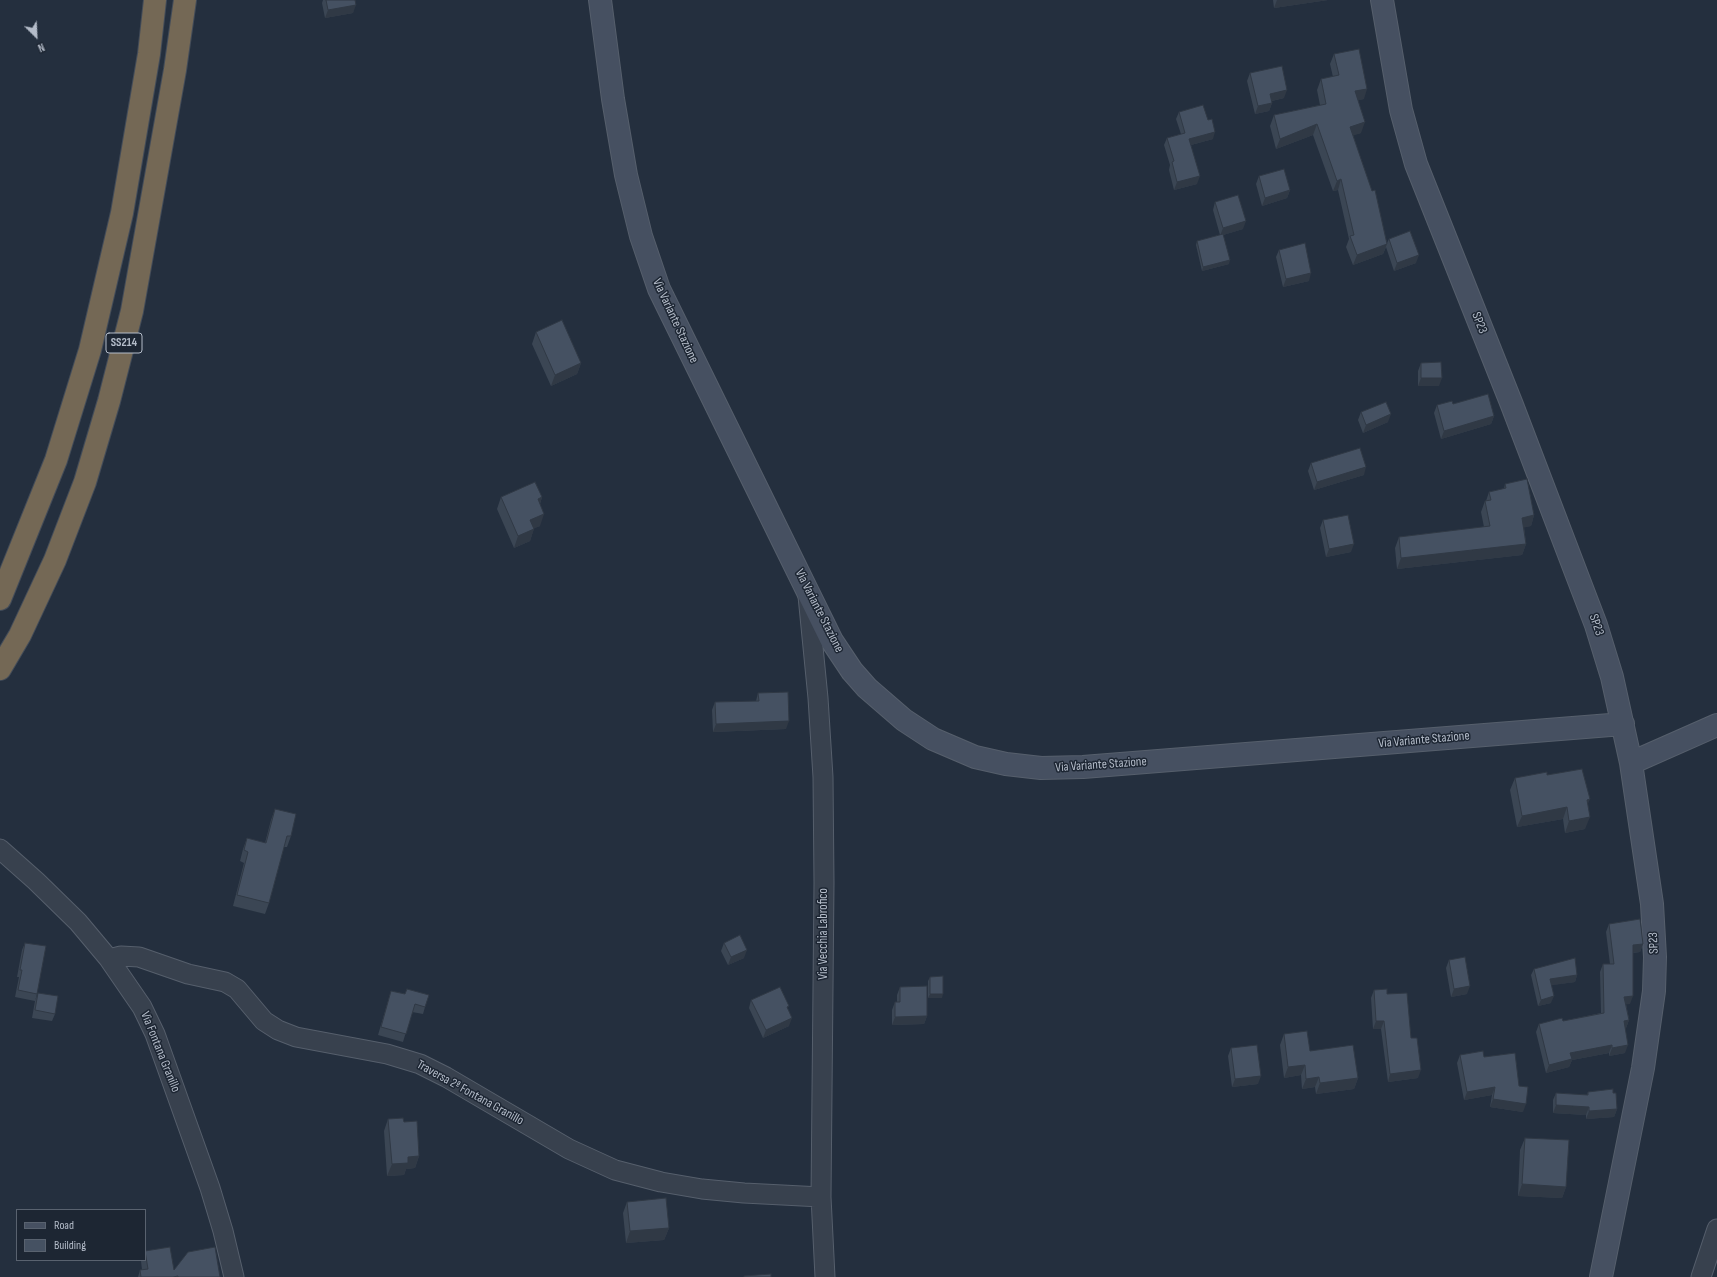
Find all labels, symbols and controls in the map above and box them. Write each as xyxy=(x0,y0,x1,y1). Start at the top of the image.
north arrow xyxy=(16,16,56,56)
text: N xyxy=(36,40,46,55)
street label: Via Variante Stazione xyxy=(649,276,701,366)
street label: SP23 xyxy=(1468,310,1490,336)
road number: SS214 xyxy=(106,333,142,353)
street label: Via Variante Stazione xyxy=(791,567,847,655)
street label: SP23 xyxy=(1585,612,1607,638)
street label: Via Variante Stazione xyxy=(1378,728,1470,752)
street label: Via Variante Stazione xyxy=(1055,754,1147,776)
street label: Via Vecchia Labrofico xyxy=(816,888,832,980)
street label: SP23 xyxy=(1646,932,1662,954)
street label: Via Fontana Granillo xyxy=(137,1009,183,1095)
street label: Traversa 2ª Fontana Granillo xyxy=(414,1057,526,1129)
legend xyxy=(16,1209,146,1261)
text: Road xyxy=(54,1218,74,1233)
text: Building xyxy=(54,1238,86,1253)

